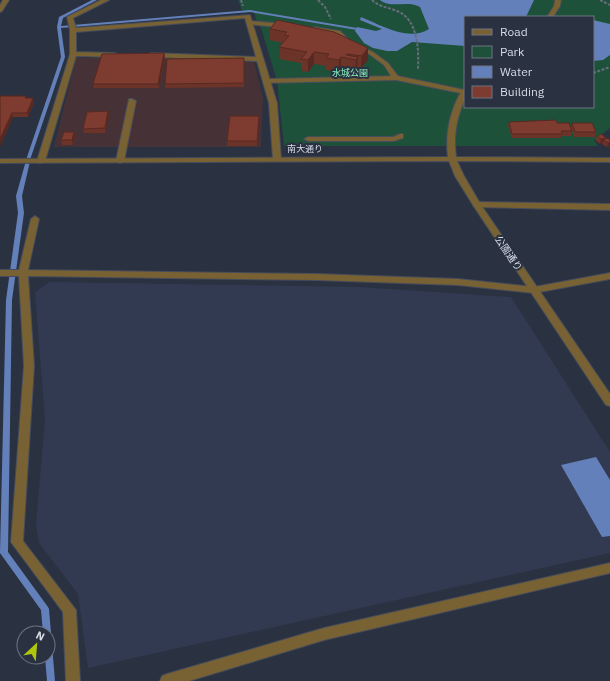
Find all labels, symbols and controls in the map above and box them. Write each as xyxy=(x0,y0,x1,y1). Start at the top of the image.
legend xyxy=(464,16,594,108)
text: Road xyxy=(500,24,528,39)
text: Park xyxy=(500,44,525,59)
text: Water xyxy=(500,64,533,79)
park label: 水城公園 xyxy=(332,67,368,78)
text: Building xyxy=(500,84,545,99)
street label: 南大通り xyxy=(287,143,323,154)
street label: 公園通り xyxy=(492,233,525,273)
north arrow xyxy=(16,625,56,665)
text: N xyxy=(34,628,47,644)

